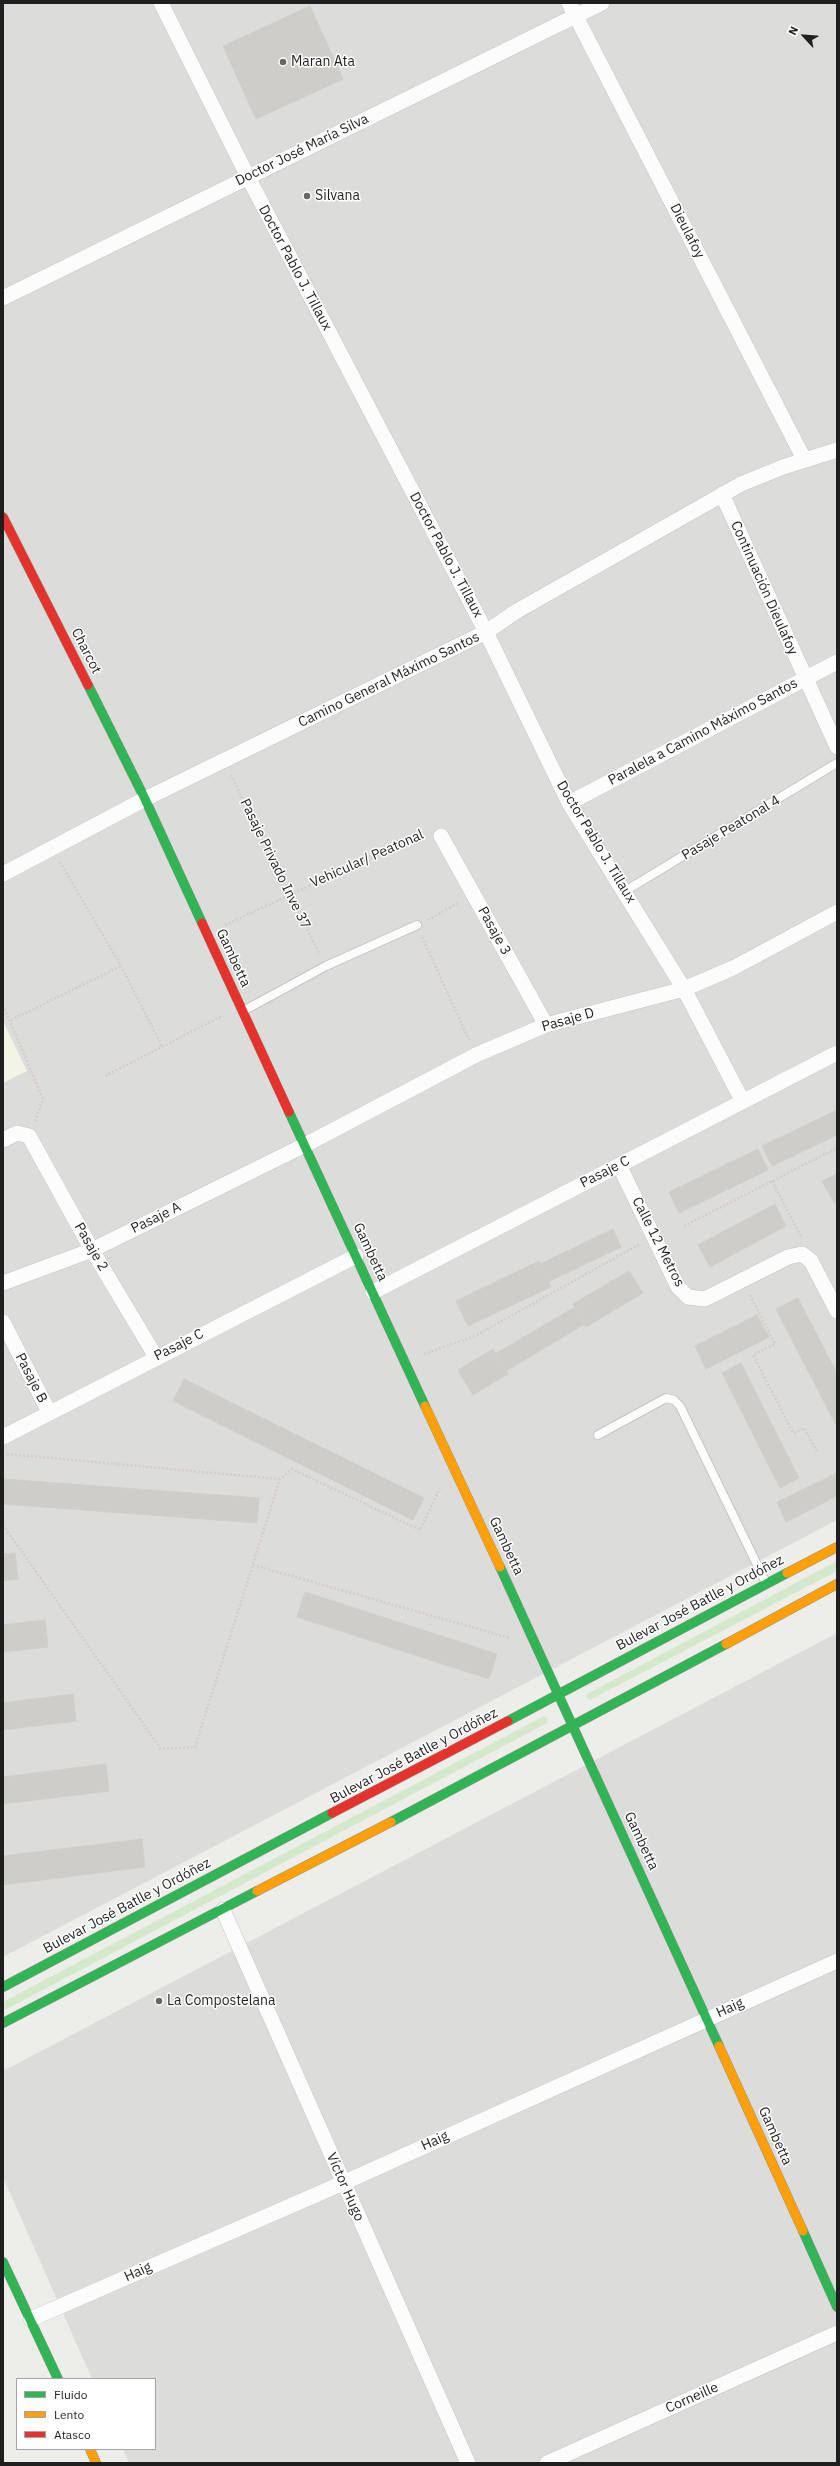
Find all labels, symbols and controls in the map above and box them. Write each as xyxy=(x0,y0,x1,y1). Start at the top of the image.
north arrow xyxy=(784,16,824,56)
text: N xyxy=(785,24,801,37)
place label: Maran Ata xyxy=(291,54,355,70)
marker: Maran Ata xyxy=(278,57,288,67)
street label: Doctor José María Silva xyxy=(233,110,371,190)
place label: Silvana xyxy=(315,188,360,204)
marker: Silvana xyxy=(302,191,312,201)
street label: Dieulafoy xyxy=(666,201,708,261)
street label: Doctor Pablo J. Tillaux xyxy=(255,202,335,334)
street label: Doctor Pablo J. Tillaux xyxy=(406,489,486,621)
street label: Continuación Dieulafoy xyxy=(727,518,801,658)
street label: Charcot xyxy=(67,625,105,677)
street label: Camino General Máximo Santos xyxy=(296,629,482,731)
street label: Paralela a Camino Máximo Santos xyxy=(605,675,801,789)
street label: Doctor Pablo J. Tillaux xyxy=(553,778,639,906)
street label: Pasaje Peatonal 4 xyxy=(679,792,783,864)
street label: Pasaje Privado Inve 37 xyxy=(236,796,314,932)
street label: Vehicular/ Peatonal xyxy=(308,826,426,892)
street label: Pasaje 3 xyxy=(474,904,514,958)
street label: Gambetta xyxy=(212,926,254,990)
street label: Pasaje D xyxy=(540,1004,596,1036)
street label: Pasaje C xyxy=(577,1152,633,1192)
street label: Calle 12 Metros xyxy=(628,1194,688,1290)
street label: Pasaje A xyxy=(128,1199,184,1237)
street label: Pasaje 2 xyxy=(70,1220,112,1274)
street label: Gambetta xyxy=(349,1220,391,1284)
street label: Pasaje C xyxy=(151,1325,207,1365)
street label: Pasaje B xyxy=(11,1350,51,1406)
street label: Gambetta xyxy=(485,1514,527,1578)
street label: Bulevar José Batlle y Ordóñez xyxy=(613,1552,787,1654)
street label: Bulevar José Batlle y Ordóñez xyxy=(327,1705,501,1807)
street label: Gambetta xyxy=(620,1809,662,1873)
street label: Bulevar José Batlle y Ordóñez xyxy=(40,1855,214,1957)
place label: La Compostelana xyxy=(167,1993,275,2009)
street label: Haig xyxy=(714,1995,746,2021)
marker: La Compostelana xyxy=(154,1996,164,2006)
street label: Gambetta xyxy=(755,2104,795,2168)
street label: Haig xyxy=(419,2128,451,2154)
street label: Víctor Hugo xyxy=(322,2150,368,2224)
street label: Haig xyxy=(122,2259,154,2285)
legend xyxy=(16,2378,156,2450)
street label: Corneille xyxy=(663,2379,721,2417)
text: Fluido xyxy=(54,2387,87,2402)
text: Lento xyxy=(54,2407,84,2422)
text: Atasco xyxy=(54,2427,91,2442)

